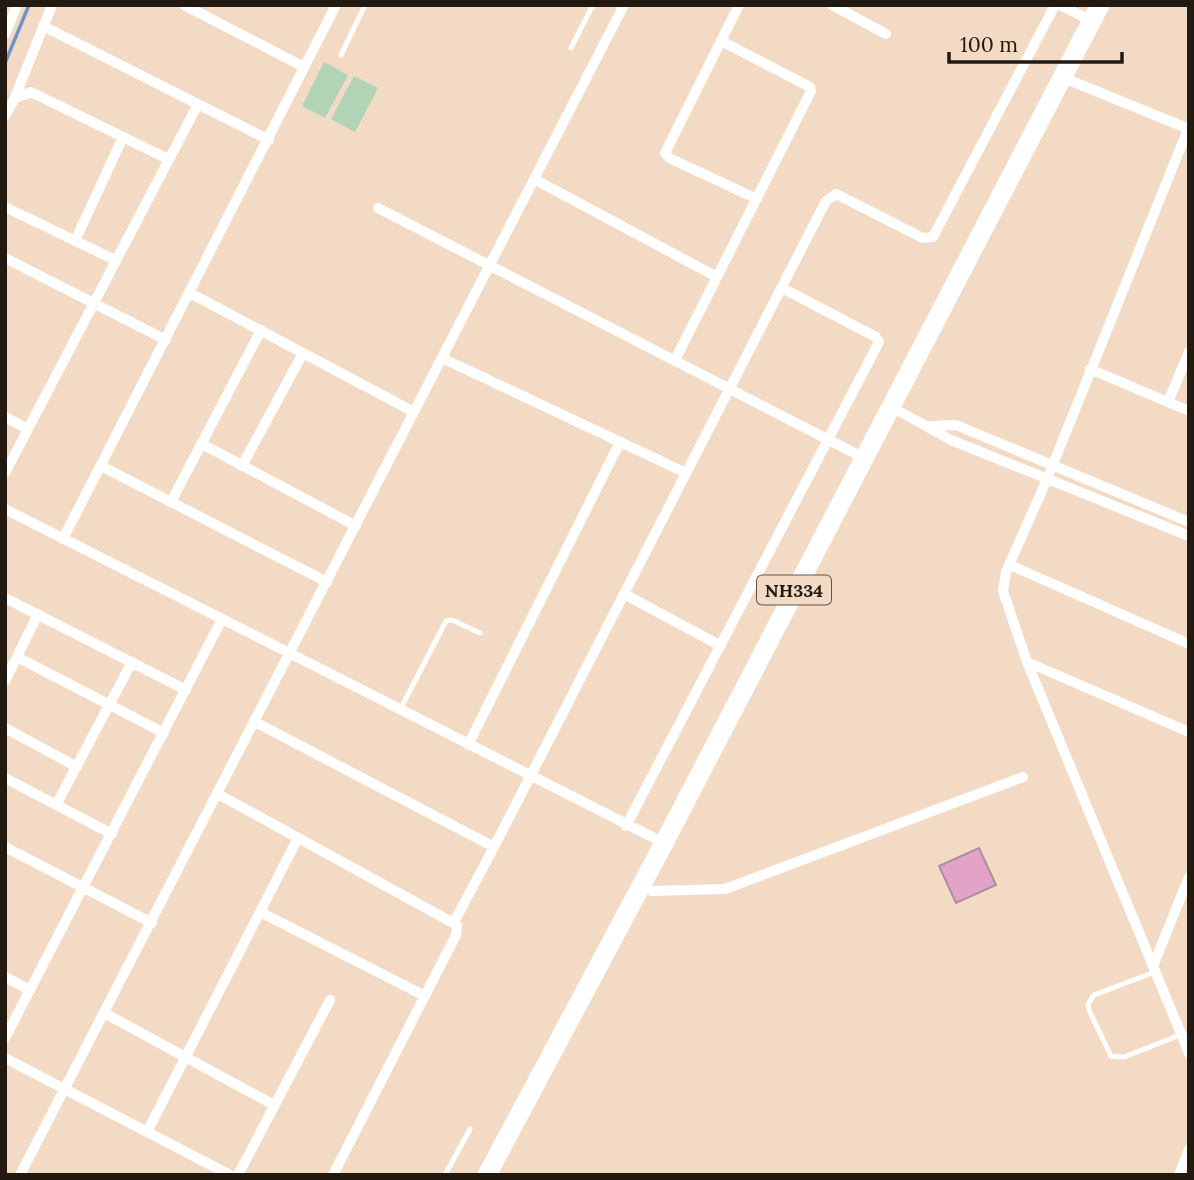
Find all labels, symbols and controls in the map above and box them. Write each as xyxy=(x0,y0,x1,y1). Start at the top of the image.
scale bar xyxy=(949,21,1122,65)
text: 100 m xyxy=(960,31,1018,58)
road number: NH334 xyxy=(757,576,831,604)

